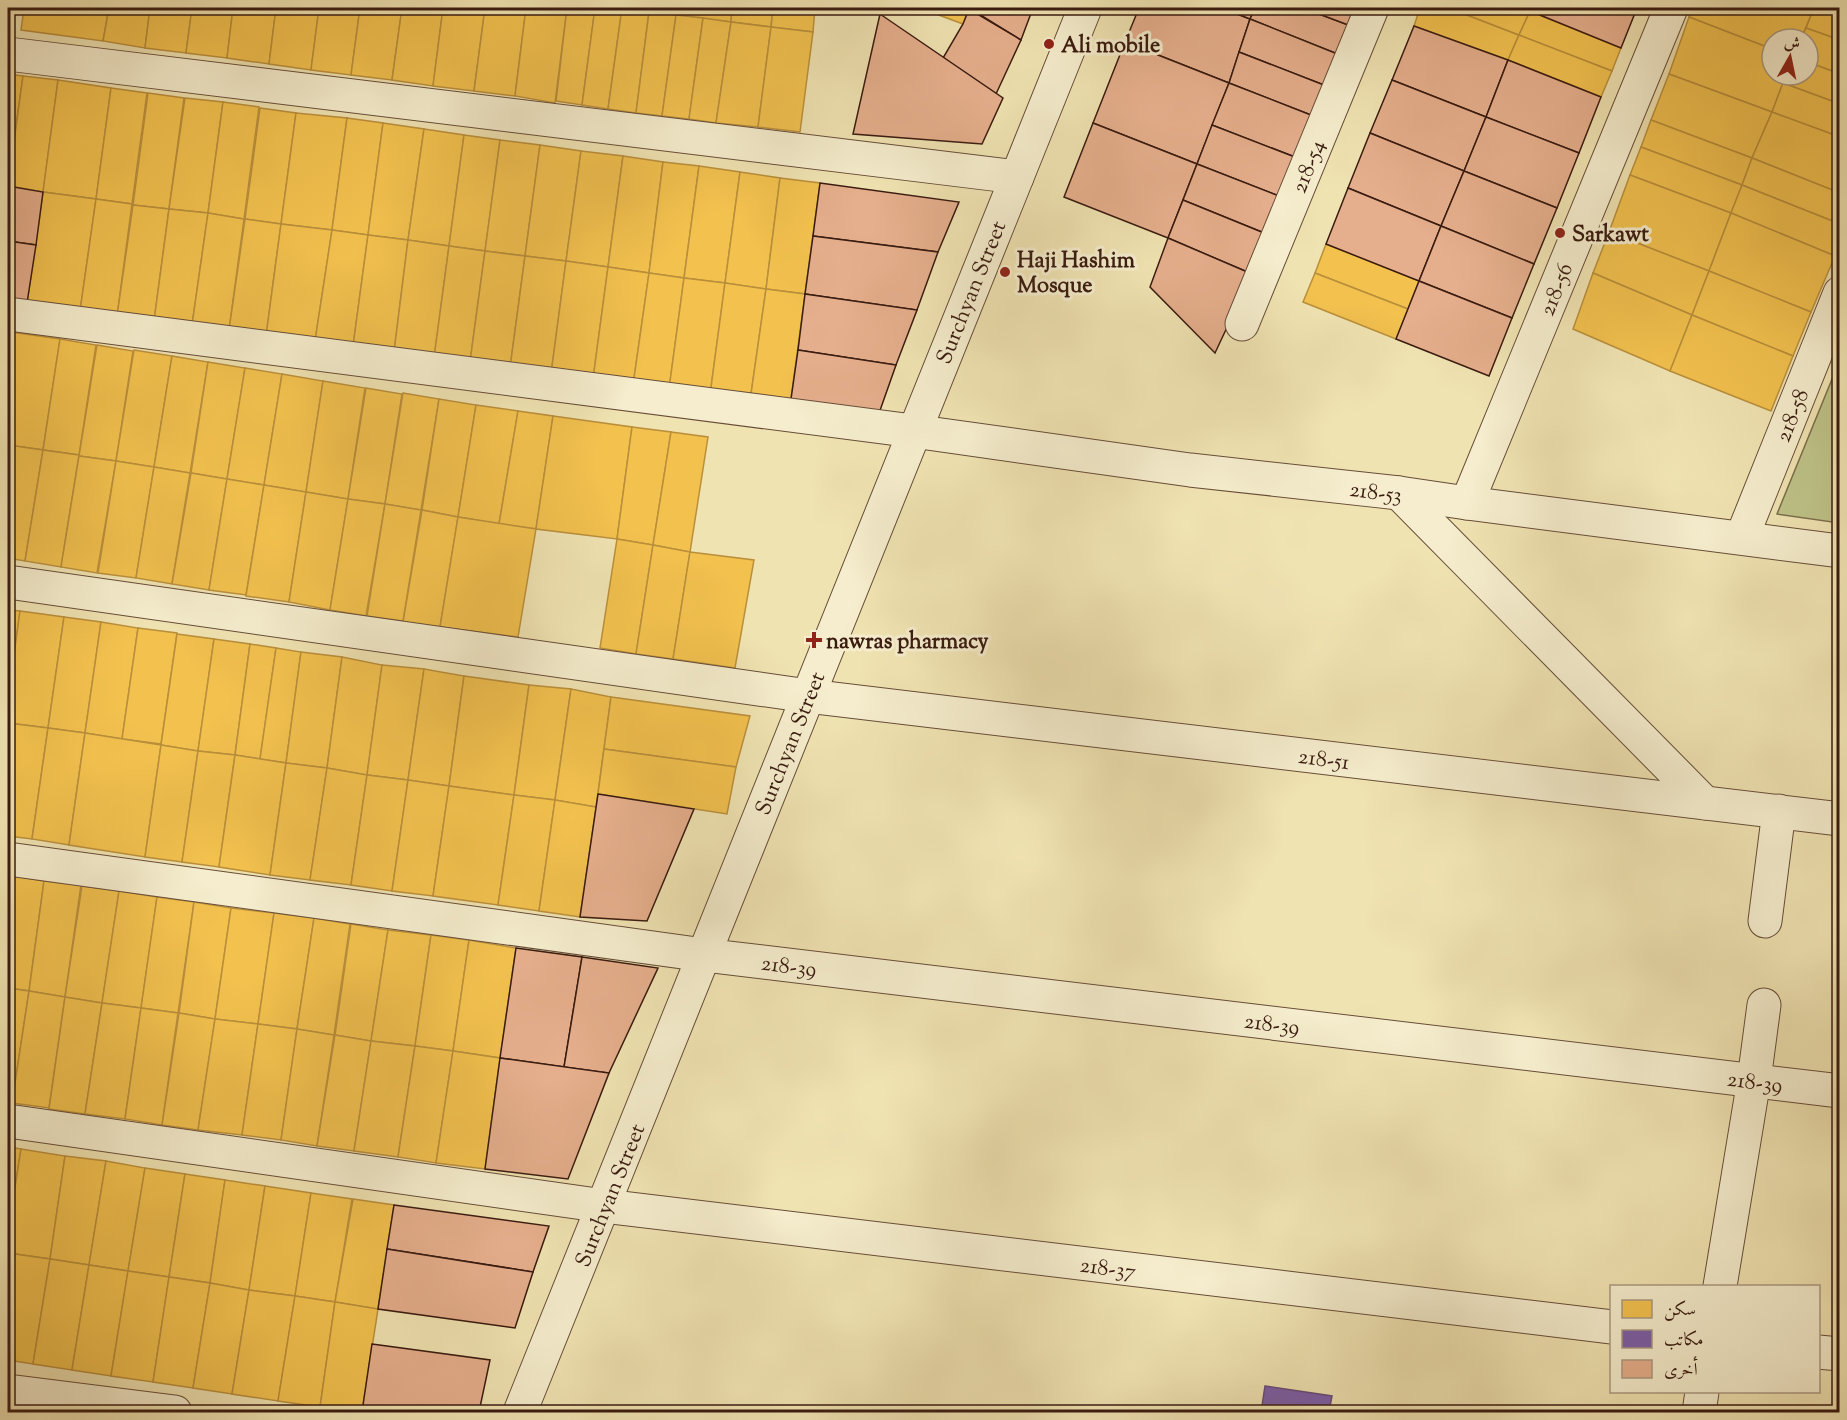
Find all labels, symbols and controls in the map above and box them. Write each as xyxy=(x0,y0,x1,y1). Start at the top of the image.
north arrow xyxy=(1760,27,1820,87)
place label: Ali mobile xyxy=(1061,31,1160,63)
text: ش xyxy=(1782,32,1802,57)
marker: Ali mobile xyxy=(1042,37,1056,51)
street label: 218-54 xyxy=(1285,136,1335,199)
street label: Surchyan Street xyxy=(929,216,1016,370)
place label: Sarkawt xyxy=(1572,220,1649,252)
marker: Sarkawt xyxy=(1553,226,1567,240)
place label: Haji Hashim Mosque xyxy=(1017,246,1136,303)
street label: 218-56 xyxy=(1533,259,1583,321)
marker: Haji Hashim Mosque xyxy=(998,265,1012,279)
street label: 218-58 xyxy=(1769,385,1819,448)
street label: 218-53 xyxy=(1348,475,1404,513)
place label: nawras pharmacy xyxy=(826,627,988,659)
marker: nawras pharmacy xyxy=(807,633,821,647)
street label: Surchyan Street xyxy=(748,667,835,821)
street label: 218-51 xyxy=(1296,742,1352,780)
street label: 218-39 xyxy=(759,949,818,987)
street label: 218-39 xyxy=(1242,1007,1301,1045)
street label: 218-39 xyxy=(1725,1065,1784,1103)
street label: Surchyan Street xyxy=(568,1119,655,1273)
street label: 218-37 xyxy=(1078,1251,1137,1289)
legend xyxy=(1610,1285,1820,1393)
text: سكن xyxy=(1664,1298,1696,1324)
text: مكاتب xyxy=(1664,1328,1704,1354)
text: أخرى xyxy=(1664,1356,1699,1384)

